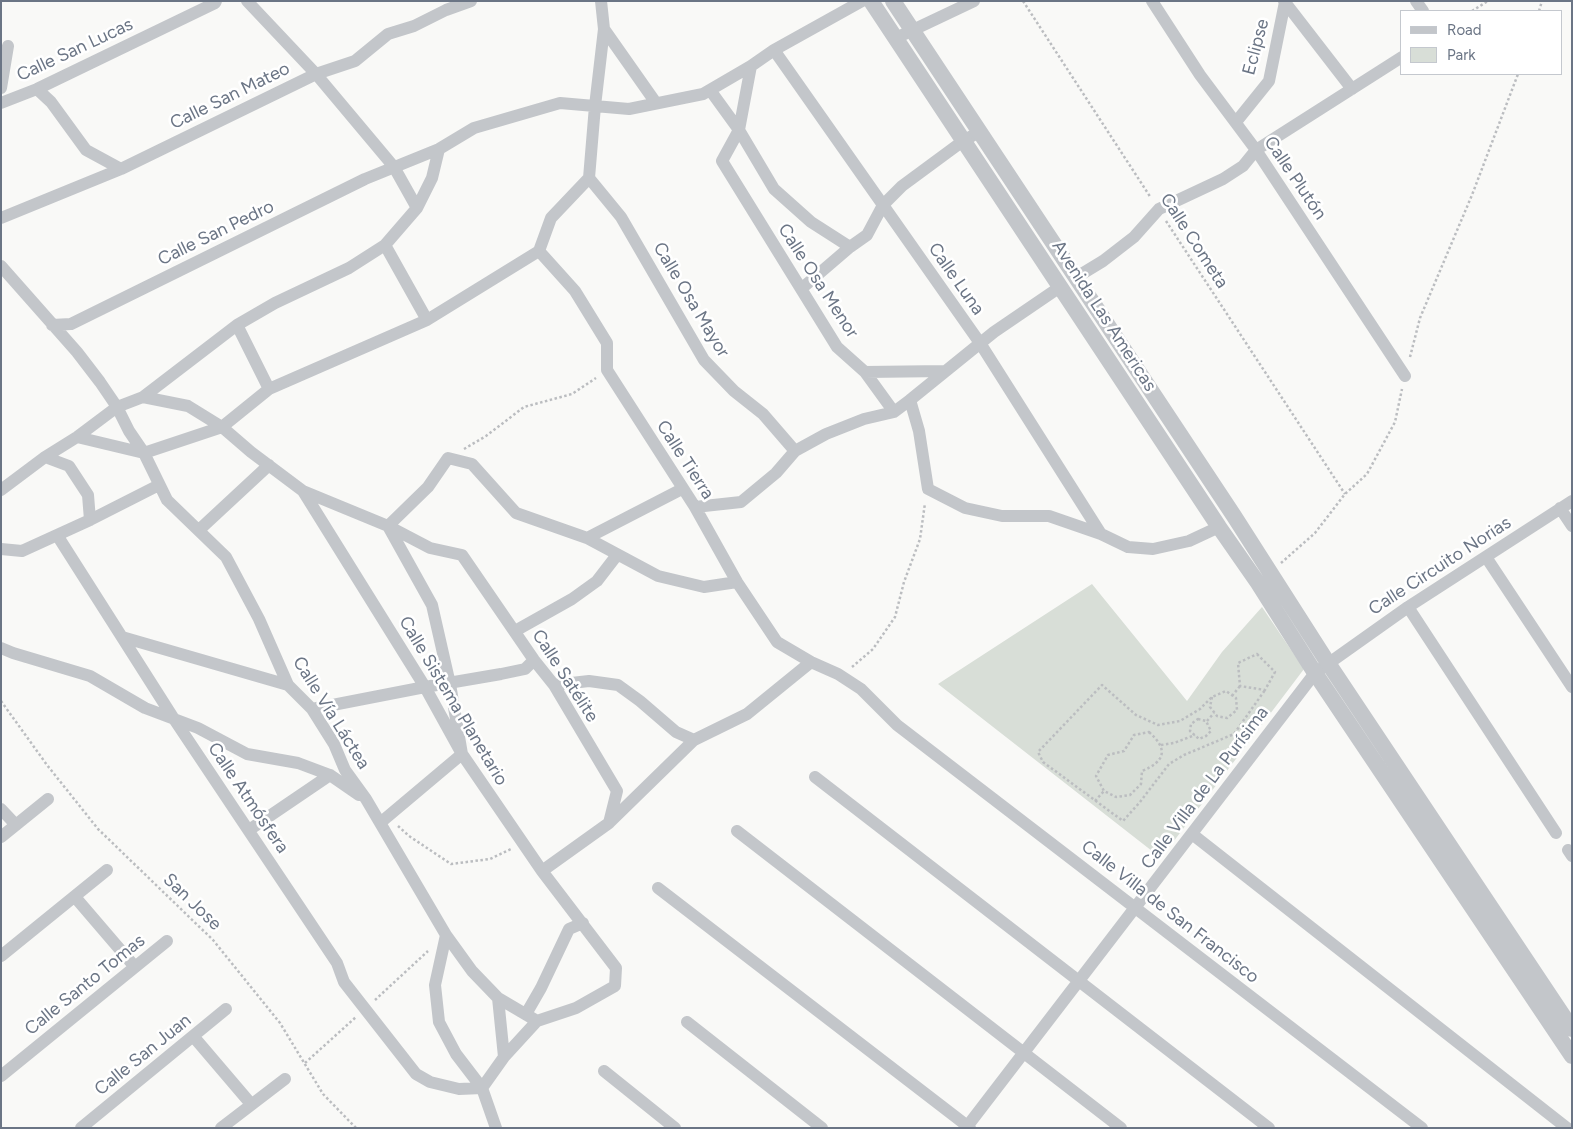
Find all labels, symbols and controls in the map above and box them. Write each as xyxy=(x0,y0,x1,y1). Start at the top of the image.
legend xyxy=(1400,10,1563,75)
street label: Calle San Lucas xyxy=(13,14,137,86)
street label: Eclipse xyxy=(1238,16,1274,78)
text: Road xyxy=(1447,21,1482,39)
text: Park xyxy=(1447,46,1476,64)
street label: Calle San Mateo xyxy=(167,58,293,134)
street label: Calle Plutón xyxy=(1259,132,1331,224)
street label: Calle Cometa xyxy=(1155,189,1233,293)
street label: Calle San Pedro xyxy=(155,196,277,270)
street label: Calle Osa Menor xyxy=(773,220,863,342)
street label: Avenida Las Americas xyxy=(1047,236,1161,396)
street label: Calle Osa Mayor xyxy=(648,239,734,361)
street label: Calle Luna xyxy=(923,239,989,319)
street label: Calle Tierra xyxy=(652,417,718,503)
street label: Calle Circuito Norias xyxy=(1365,512,1515,620)
street label: Calle Sistema Planetario xyxy=(394,612,512,790)
street label: Calle Satélite xyxy=(527,626,603,726)
street label: Calle Vía Láctea xyxy=(288,653,374,773)
street label: Calle Villa de La Purísima xyxy=(1137,702,1273,874)
street label: Calle Atmósfera xyxy=(203,738,293,858)
street label: Calle Villa de San Francisco xyxy=(1077,836,1263,988)
street label: San Jose xyxy=(158,869,226,935)
street label: Calle Santo Tomas xyxy=(21,930,149,1040)
street label: Calle San Juan xyxy=(91,1010,195,1100)

